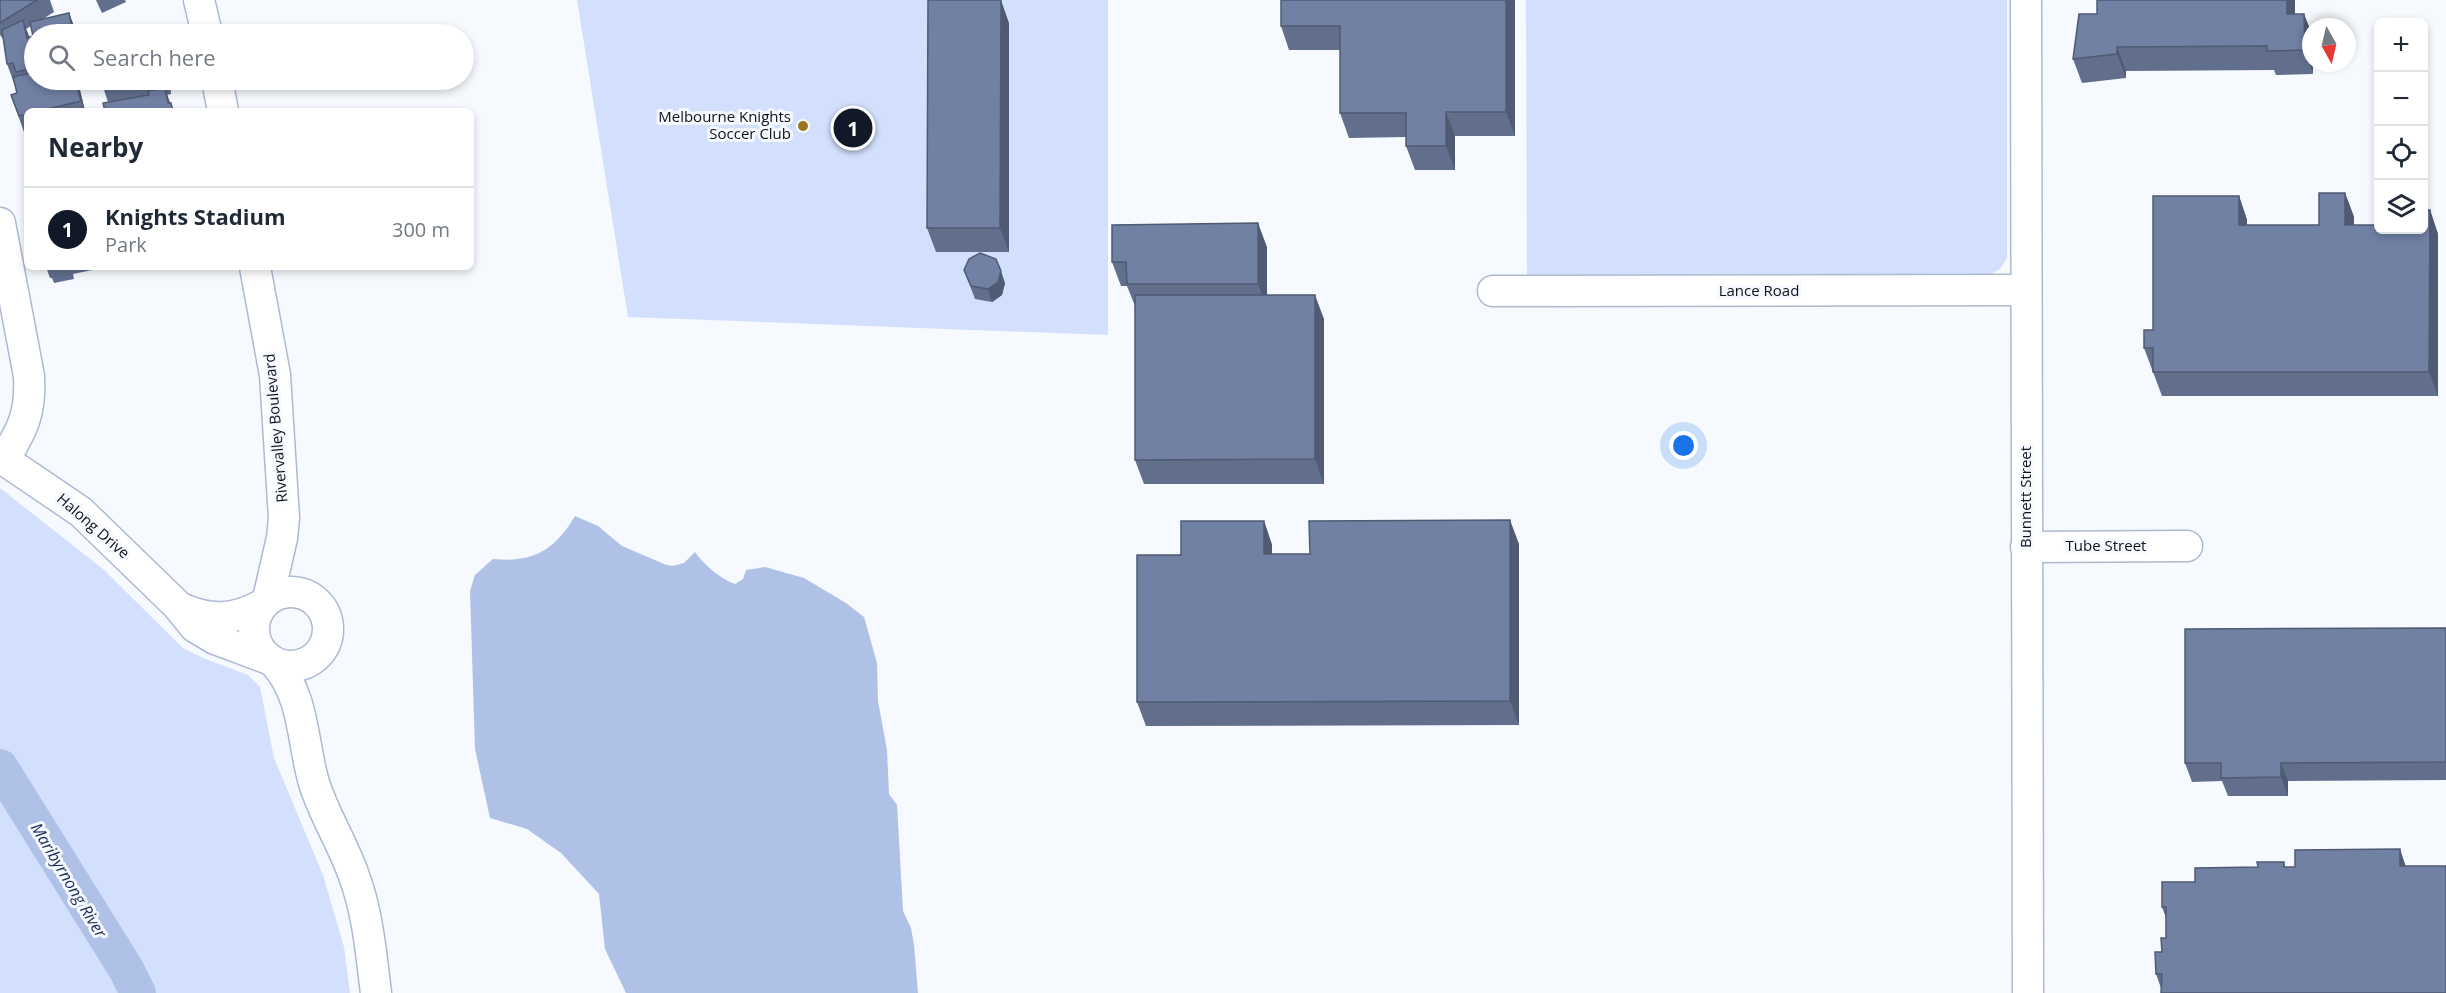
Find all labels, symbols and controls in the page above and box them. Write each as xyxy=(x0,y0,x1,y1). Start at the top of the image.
north arrow xyxy=(2302,18,2356,72)
map controls xyxy=(2374,18,2428,234)
button: + xyxy=(2374,18,2428,72)
search box xyxy=(24,24,474,90)
icon: search xyxy=(45,41,78,74)
text: Search here xyxy=(93,42,216,72)
button: − xyxy=(2374,72,2428,126)
place label: Melbourne Knights Soccer Club xyxy=(658,106,791,143)
pin: 1 xyxy=(834,106,872,150)
marker: Melbourne Knights Soccer Club xyxy=(796,119,810,133)
button: locate xyxy=(2374,126,2428,180)
text: Nearby xyxy=(48,129,143,165)
button: layers xyxy=(2374,180,2428,234)
text: Knights Stadium xyxy=(105,201,286,231)
text: 1 xyxy=(62,216,73,243)
text: 300 m xyxy=(392,216,450,243)
text: Park xyxy=(105,231,147,258)
street label: Lance Road xyxy=(1719,280,1799,300)
street label: Rivervalley Boulevard xyxy=(259,353,291,503)
your location xyxy=(1669,431,1698,460)
street label: Bunnett Street xyxy=(2015,446,2035,548)
street label: Halong Drive xyxy=(53,488,134,562)
street label: Tube Street xyxy=(2066,535,2146,555)
water label: Maribyrnong River xyxy=(26,818,112,942)

